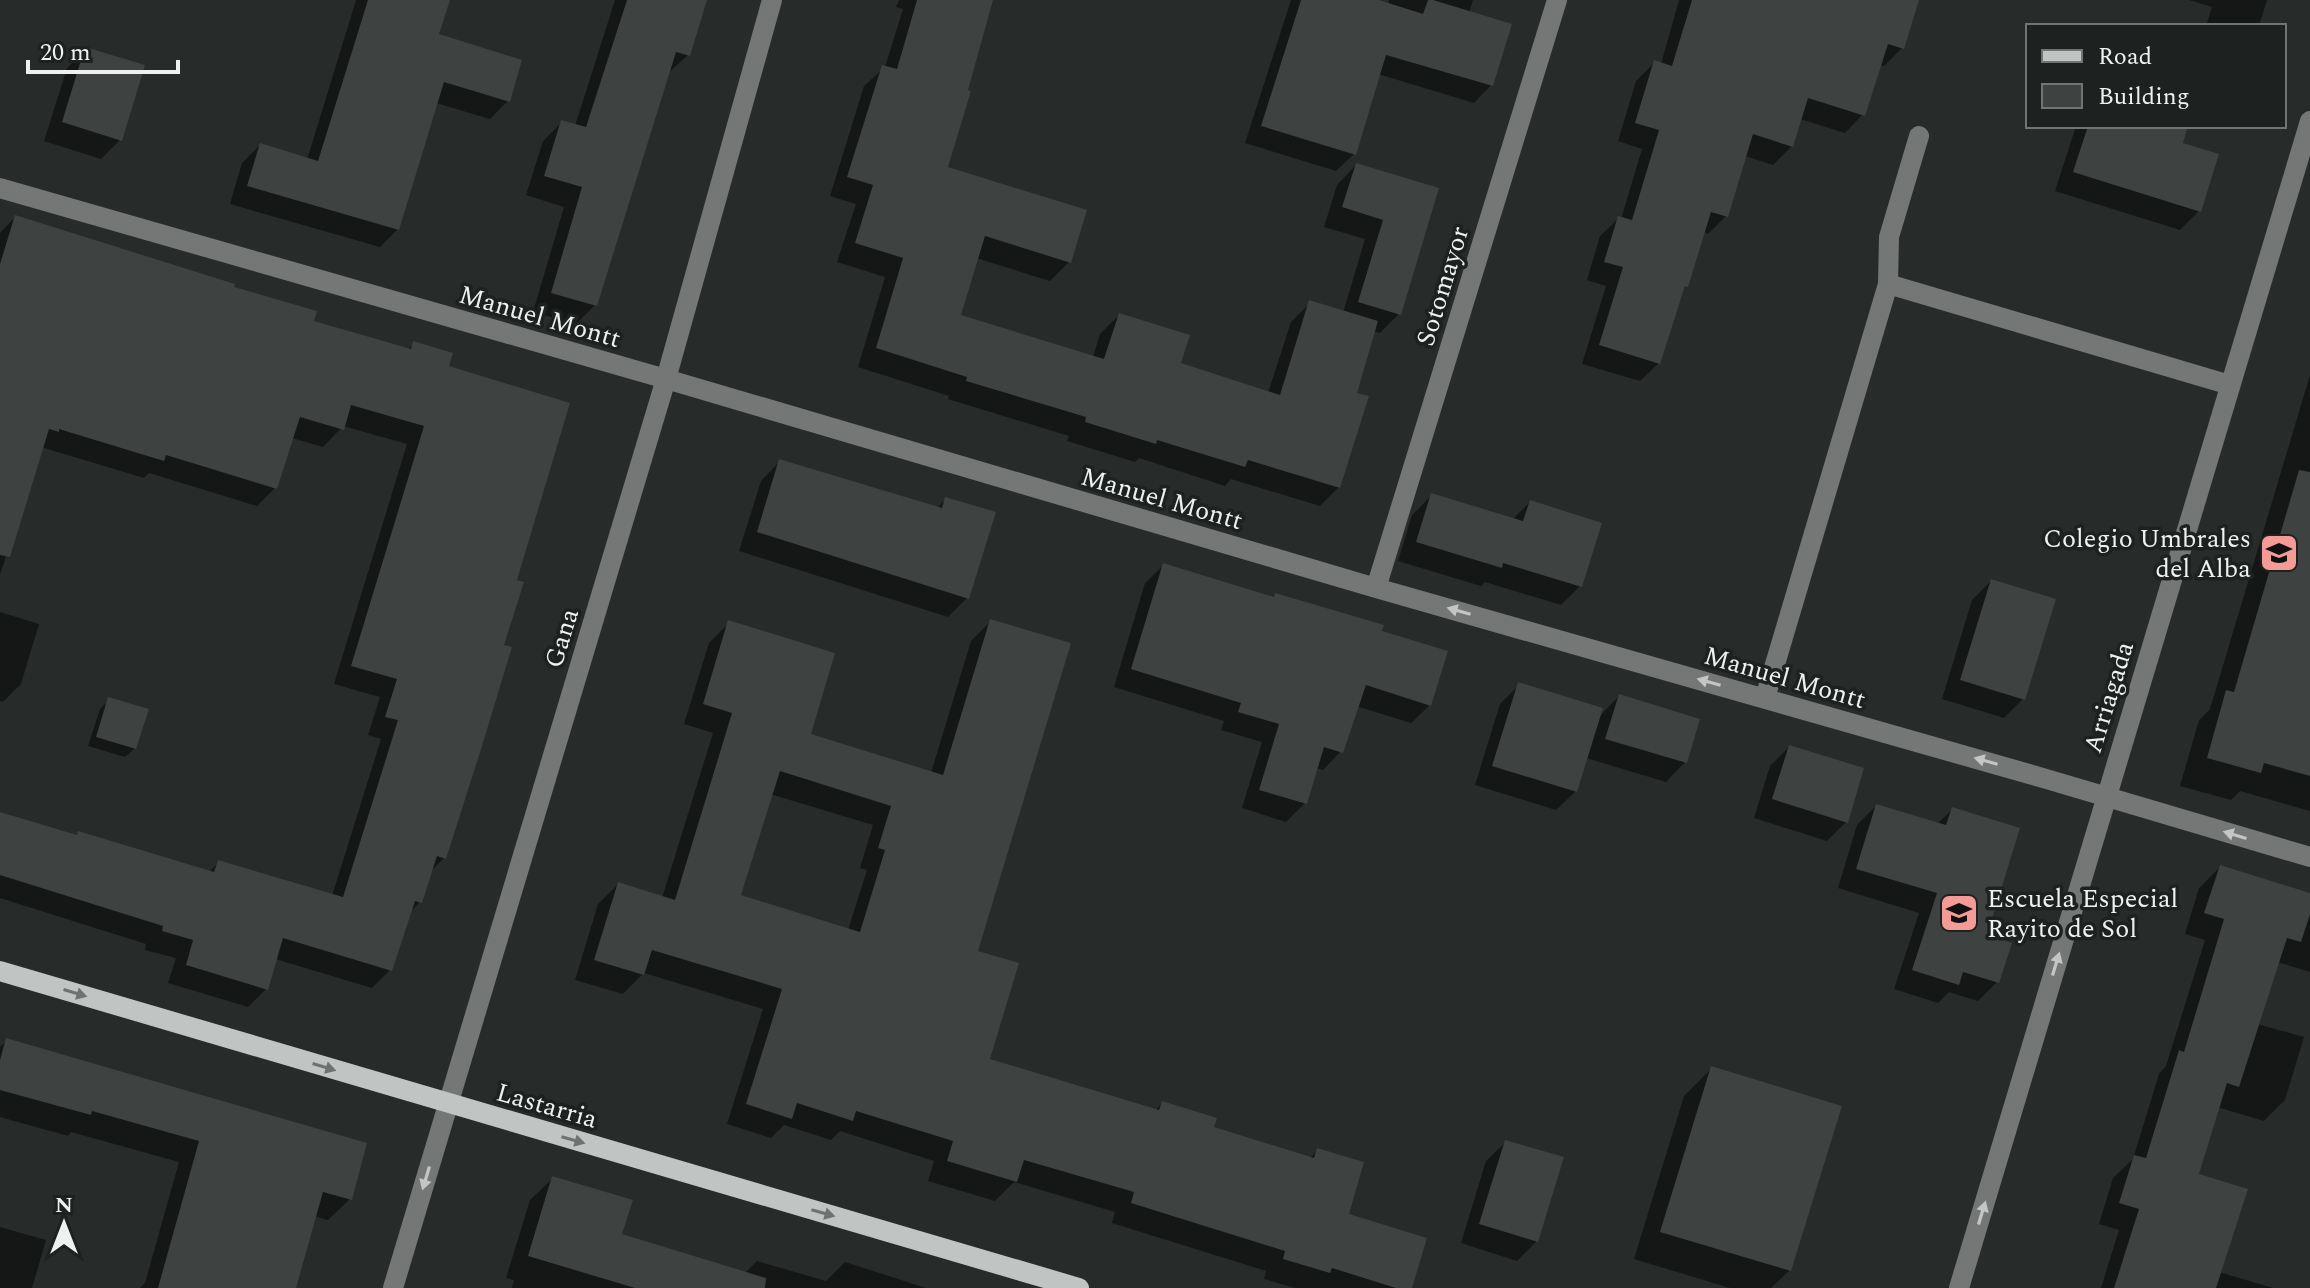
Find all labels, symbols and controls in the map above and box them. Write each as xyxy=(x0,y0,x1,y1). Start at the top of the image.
scale bar xyxy=(28,24,178,74)
legend xyxy=(2026,24,2286,128)
text: 20 m xyxy=(40,35,91,71)
text: Road xyxy=(2098,39,2152,75)
text: Building xyxy=(2098,79,2190,115)
street label: Sotomayor xyxy=(1406,221,1480,351)
street label: Manuel Montt xyxy=(454,275,625,359)
street label: Manuel Montt xyxy=(1076,457,1247,541)
place label: Colegio Umbrales del Alba xyxy=(2043,519,2251,589)
school or university icon: Colegio Umbrales del Alba xyxy=(2258,532,2300,574)
street label: Gana xyxy=(534,603,590,673)
one-way arrow xyxy=(1446,604,1470,617)
street label: Manuel Montt xyxy=(1699,636,1870,720)
street label: Arriagada xyxy=(2073,636,2145,758)
one-way arrow xyxy=(1696,676,1721,688)
one-way arrow xyxy=(1973,754,1997,767)
one-way arrow xyxy=(2223,828,2247,841)
place label: Escuela Especial Rayito de Sol xyxy=(1987,879,2178,949)
school or university icon: Escuela Especial Rayito de Sol xyxy=(1938,892,1980,934)
one-way arrow xyxy=(2050,952,2063,976)
one-way arrow xyxy=(63,987,87,1000)
one-way arrow xyxy=(312,1061,336,1074)
street label: Lastarria xyxy=(491,1072,602,1140)
one-way arrow xyxy=(562,1134,586,1147)
one-way arrow xyxy=(419,1167,432,1191)
north arrow xyxy=(24,1184,104,1264)
text: N xyxy=(55,1189,73,1222)
one-way arrow xyxy=(1976,1201,1989,1225)
one-way arrow xyxy=(811,1207,835,1220)

